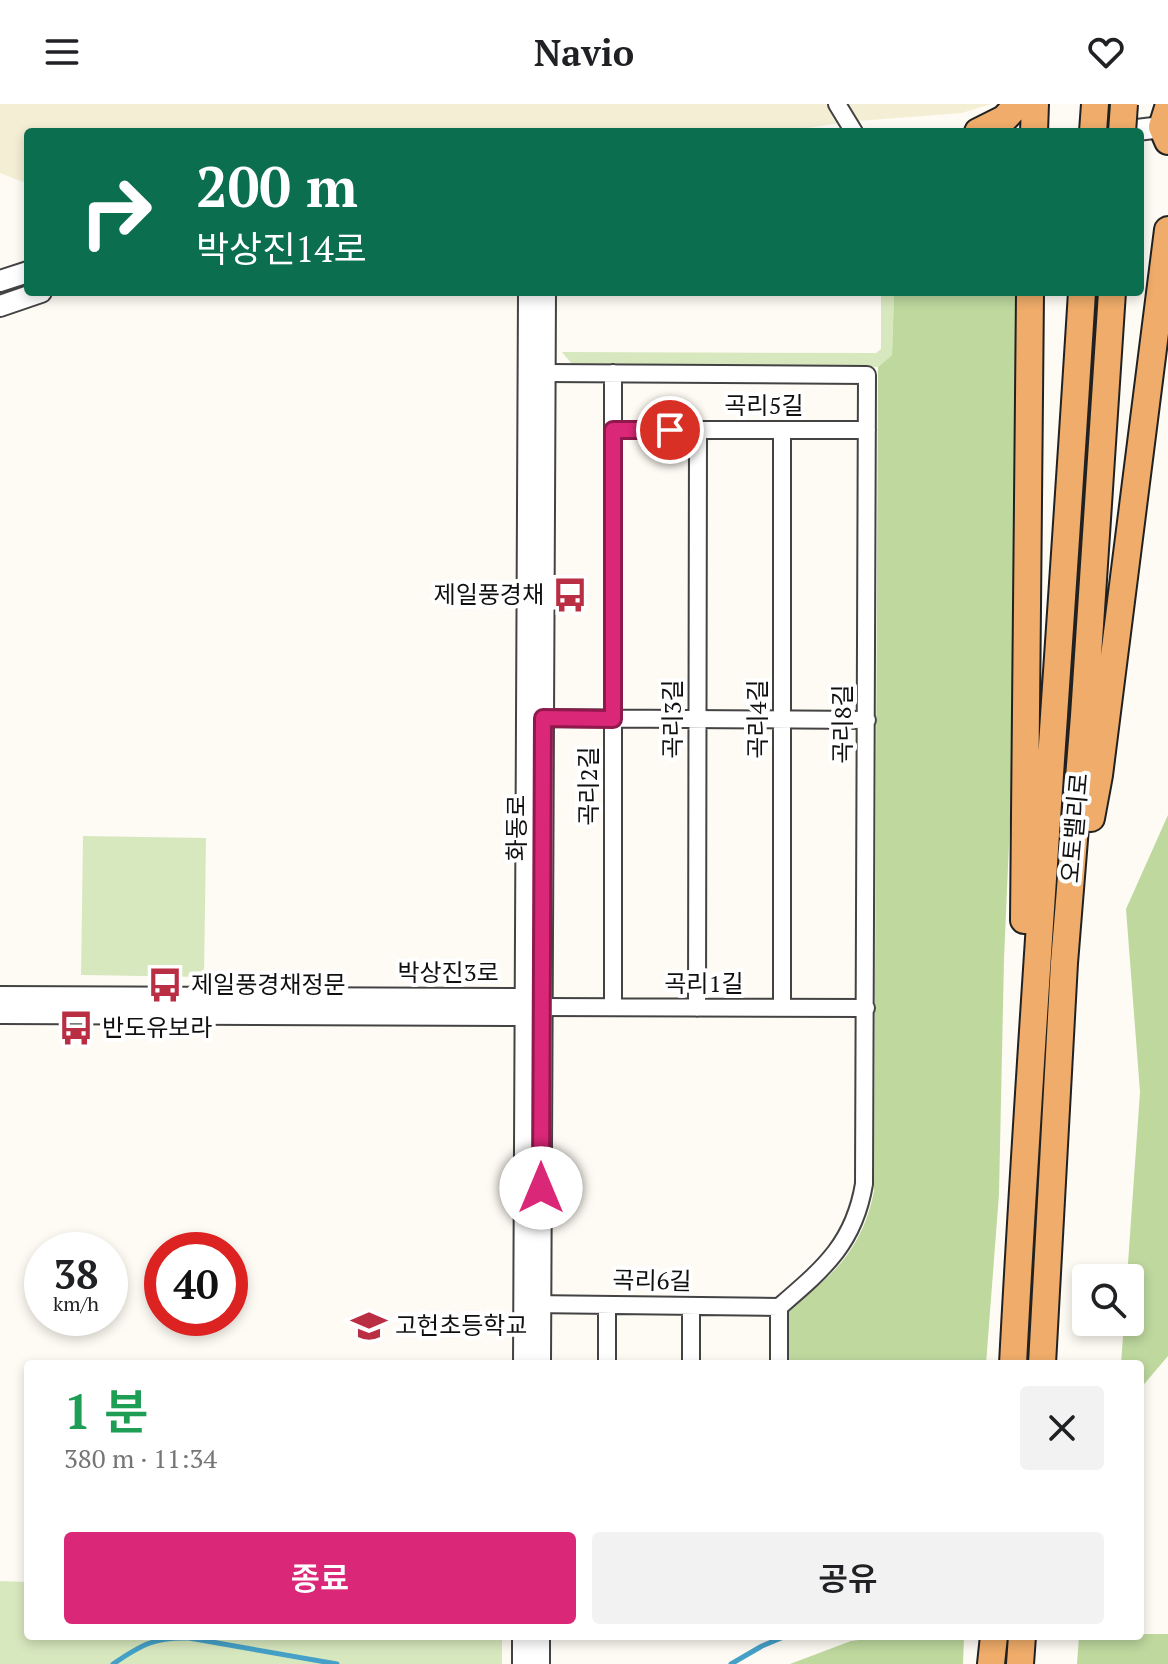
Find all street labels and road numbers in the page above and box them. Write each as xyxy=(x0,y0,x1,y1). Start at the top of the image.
street label: 곡리5길 xyxy=(724,389,804,421)
street label: 곡리3길 xyxy=(656,679,688,759)
street label: 곡리4길 xyxy=(741,679,773,759)
street label: 곡리8길 xyxy=(826,684,858,764)
street label: 곡리2길 xyxy=(572,746,604,826)
street label: 오토밸리로 xyxy=(1053,772,1095,884)
street label: 화동로 xyxy=(500,795,532,861)
street label: 박상진3로 xyxy=(397,956,499,988)
street label: 곡리1길 xyxy=(664,967,744,999)
street label: 곡리6길 xyxy=(612,1263,692,1297)

